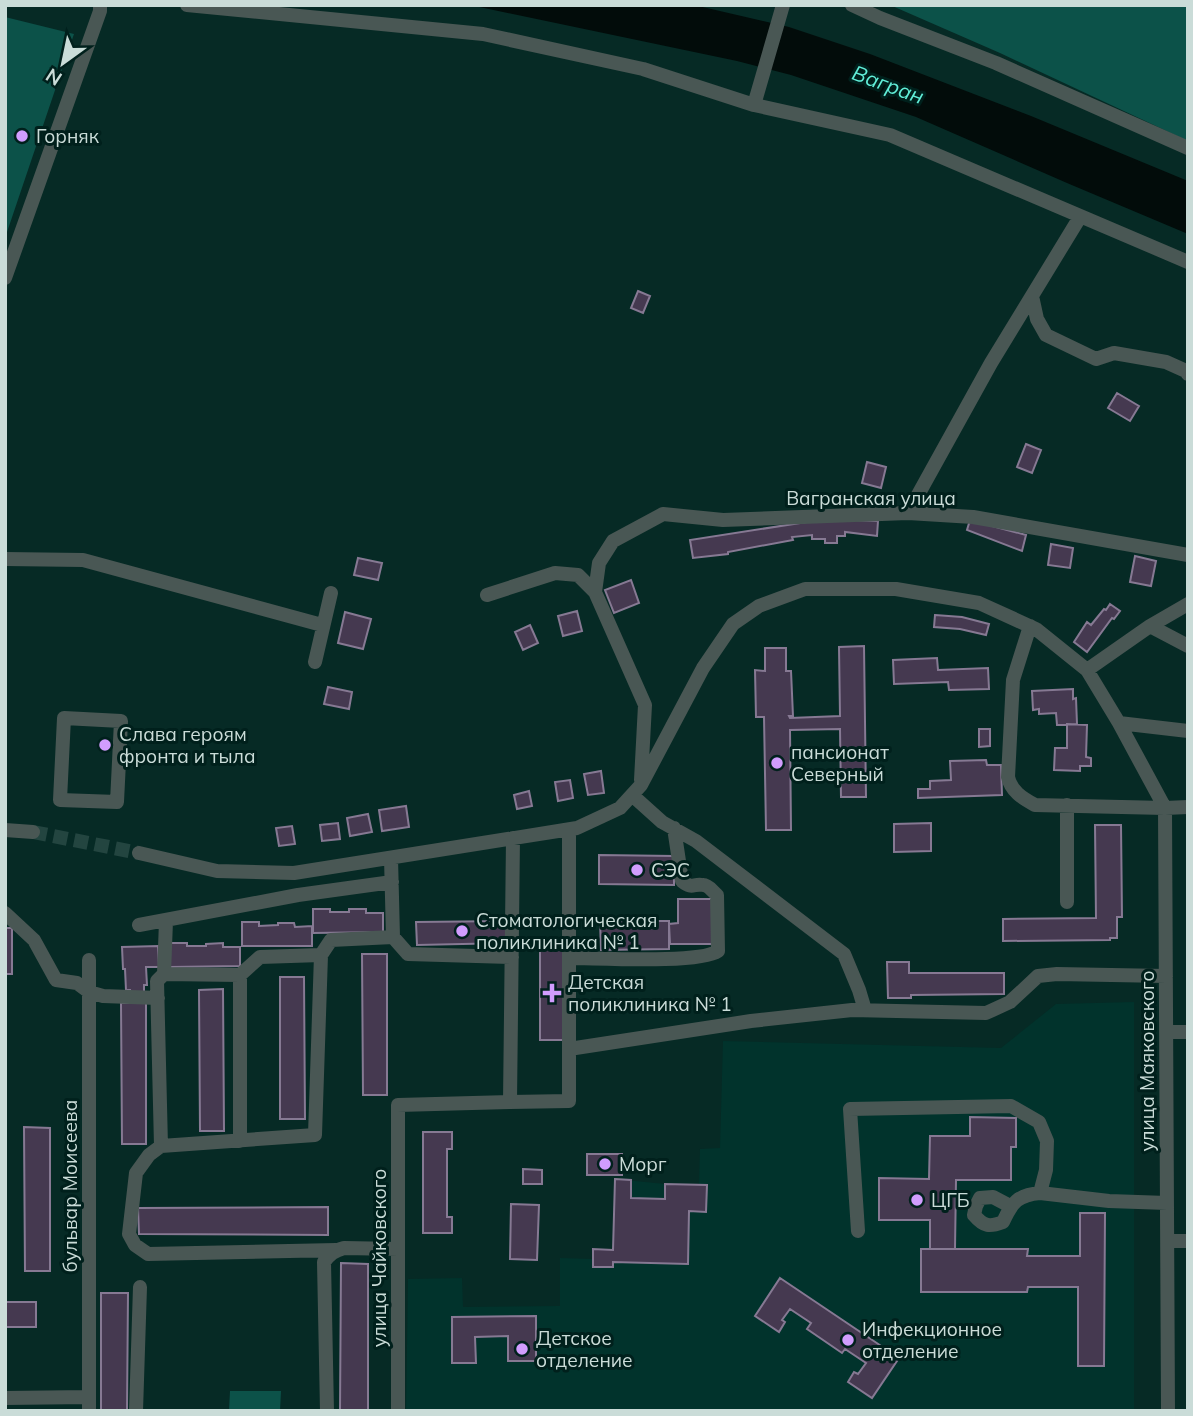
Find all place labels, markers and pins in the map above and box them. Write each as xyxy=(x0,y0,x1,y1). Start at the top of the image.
place label: Горняк xyxy=(36,124,100,148)
marker: Горняк xyxy=(14,128,30,144)
place label: Слава героям фронта и тыла xyxy=(119,722,256,768)
marker: Слава героям фронта и тыла xyxy=(97,737,113,753)
place label: пансионат Северный xyxy=(791,740,889,786)
marker: пансионат Северный xyxy=(769,755,785,771)
place label: СЭС xyxy=(651,858,690,882)
marker: СЭС xyxy=(629,862,645,878)
place label: Стоматологическая поликлиника № 1 xyxy=(476,908,658,954)
marker: Стоматологическая поликлиника № 1 xyxy=(454,923,470,939)
place label: Детская поликлиника № 1 xyxy=(568,970,732,1016)
marker: Детская поликлиника № 1 xyxy=(542,983,562,1003)
place label: Морг xyxy=(619,1152,667,1176)
marker: Морг xyxy=(597,1156,613,1172)
place label: ЦГБ xyxy=(931,1188,970,1212)
marker: ЦГБ xyxy=(909,1192,925,1208)
place label: Инфекционное отделение xyxy=(862,1317,1002,1363)
place label: Детское отделение xyxy=(536,1326,633,1372)
marker: Инфекционное отделение xyxy=(840,1332,856,1348)
marker: Детское отделение xyxy=(514,1341,530,1357)

